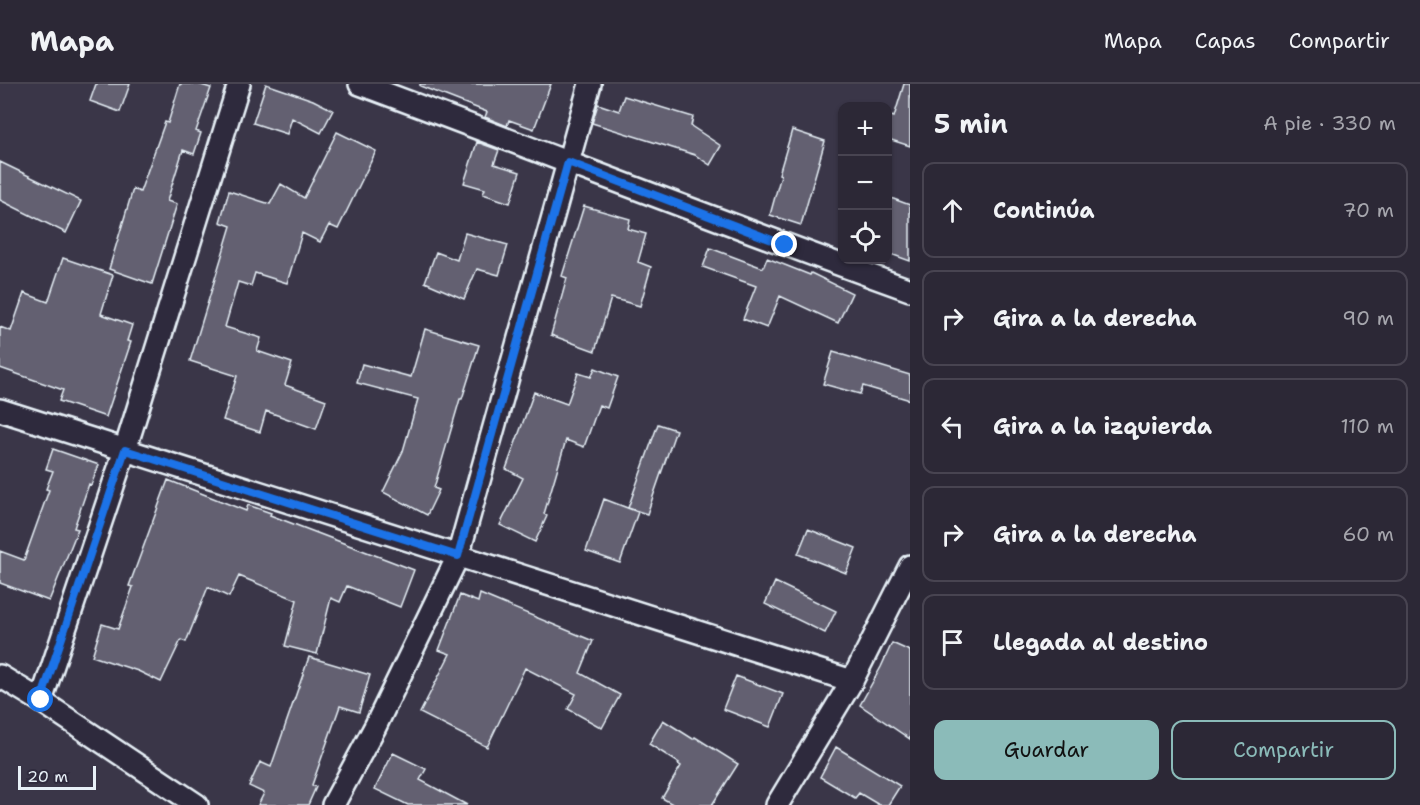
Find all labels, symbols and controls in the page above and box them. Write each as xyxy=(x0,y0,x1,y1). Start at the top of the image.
text: Mapa xyxy=(30,22,114,60)
text: Mapa xyxy=(1104,27,1162,55)
text: Capas xyxy=(1195,27,1256,55)
text: Compartir xyxy=(1289,27,1390,55)
map controls xyxy=(838,102,892,264)
button: + xyxy=(838,102,892,156)
text: 5 min xyxy=(934,106,1008,141)
text: A pie · 330 m xyxy=(1263,110,1396,136)
button: − xyxy=(838,156,892,210)
icon: ahead xyxy=(936,194,969,227)
text: Continúa xyxy=(993,196,1095,225)
text: 70 m xyxy=(1342,197,1394,223)
button: locate xyxy=(838,210,892,264)
route end xyxy=(771,231,797,257)
icon: right xyxy=(936,302,969,335)
text: Gira a la derecha xyxy=(993,304,1197,333)
text: 90 m xyxy=(1342,305,1394,331)
icon: left xyxy=(936,410,969,443)
text: Gira a la izquierda xyxy=(993,412,1212,441)
text: 110 m xyxy=(1340,413,1394,439)
icon: right xyxy=(936,518,969,551)
text: Gira a la derecha xyxy=(993,520,1197,549)
text: 60 m xyxy=(1342,521,1394,547)
icon: arrive xyxy=(936,626,969,659)
text: Llegada al destino xyxy=(993,628,1208,657)
route start xyxy=(27,686,53,712)
button: Guardar xyxy=(934,720,1159,780)
button: Compartir xyxy=(1171,720,1396,780)
scale bar xyxy=(18,763,96,790)
text: 20 m xyxy=(27,766,68,787)

